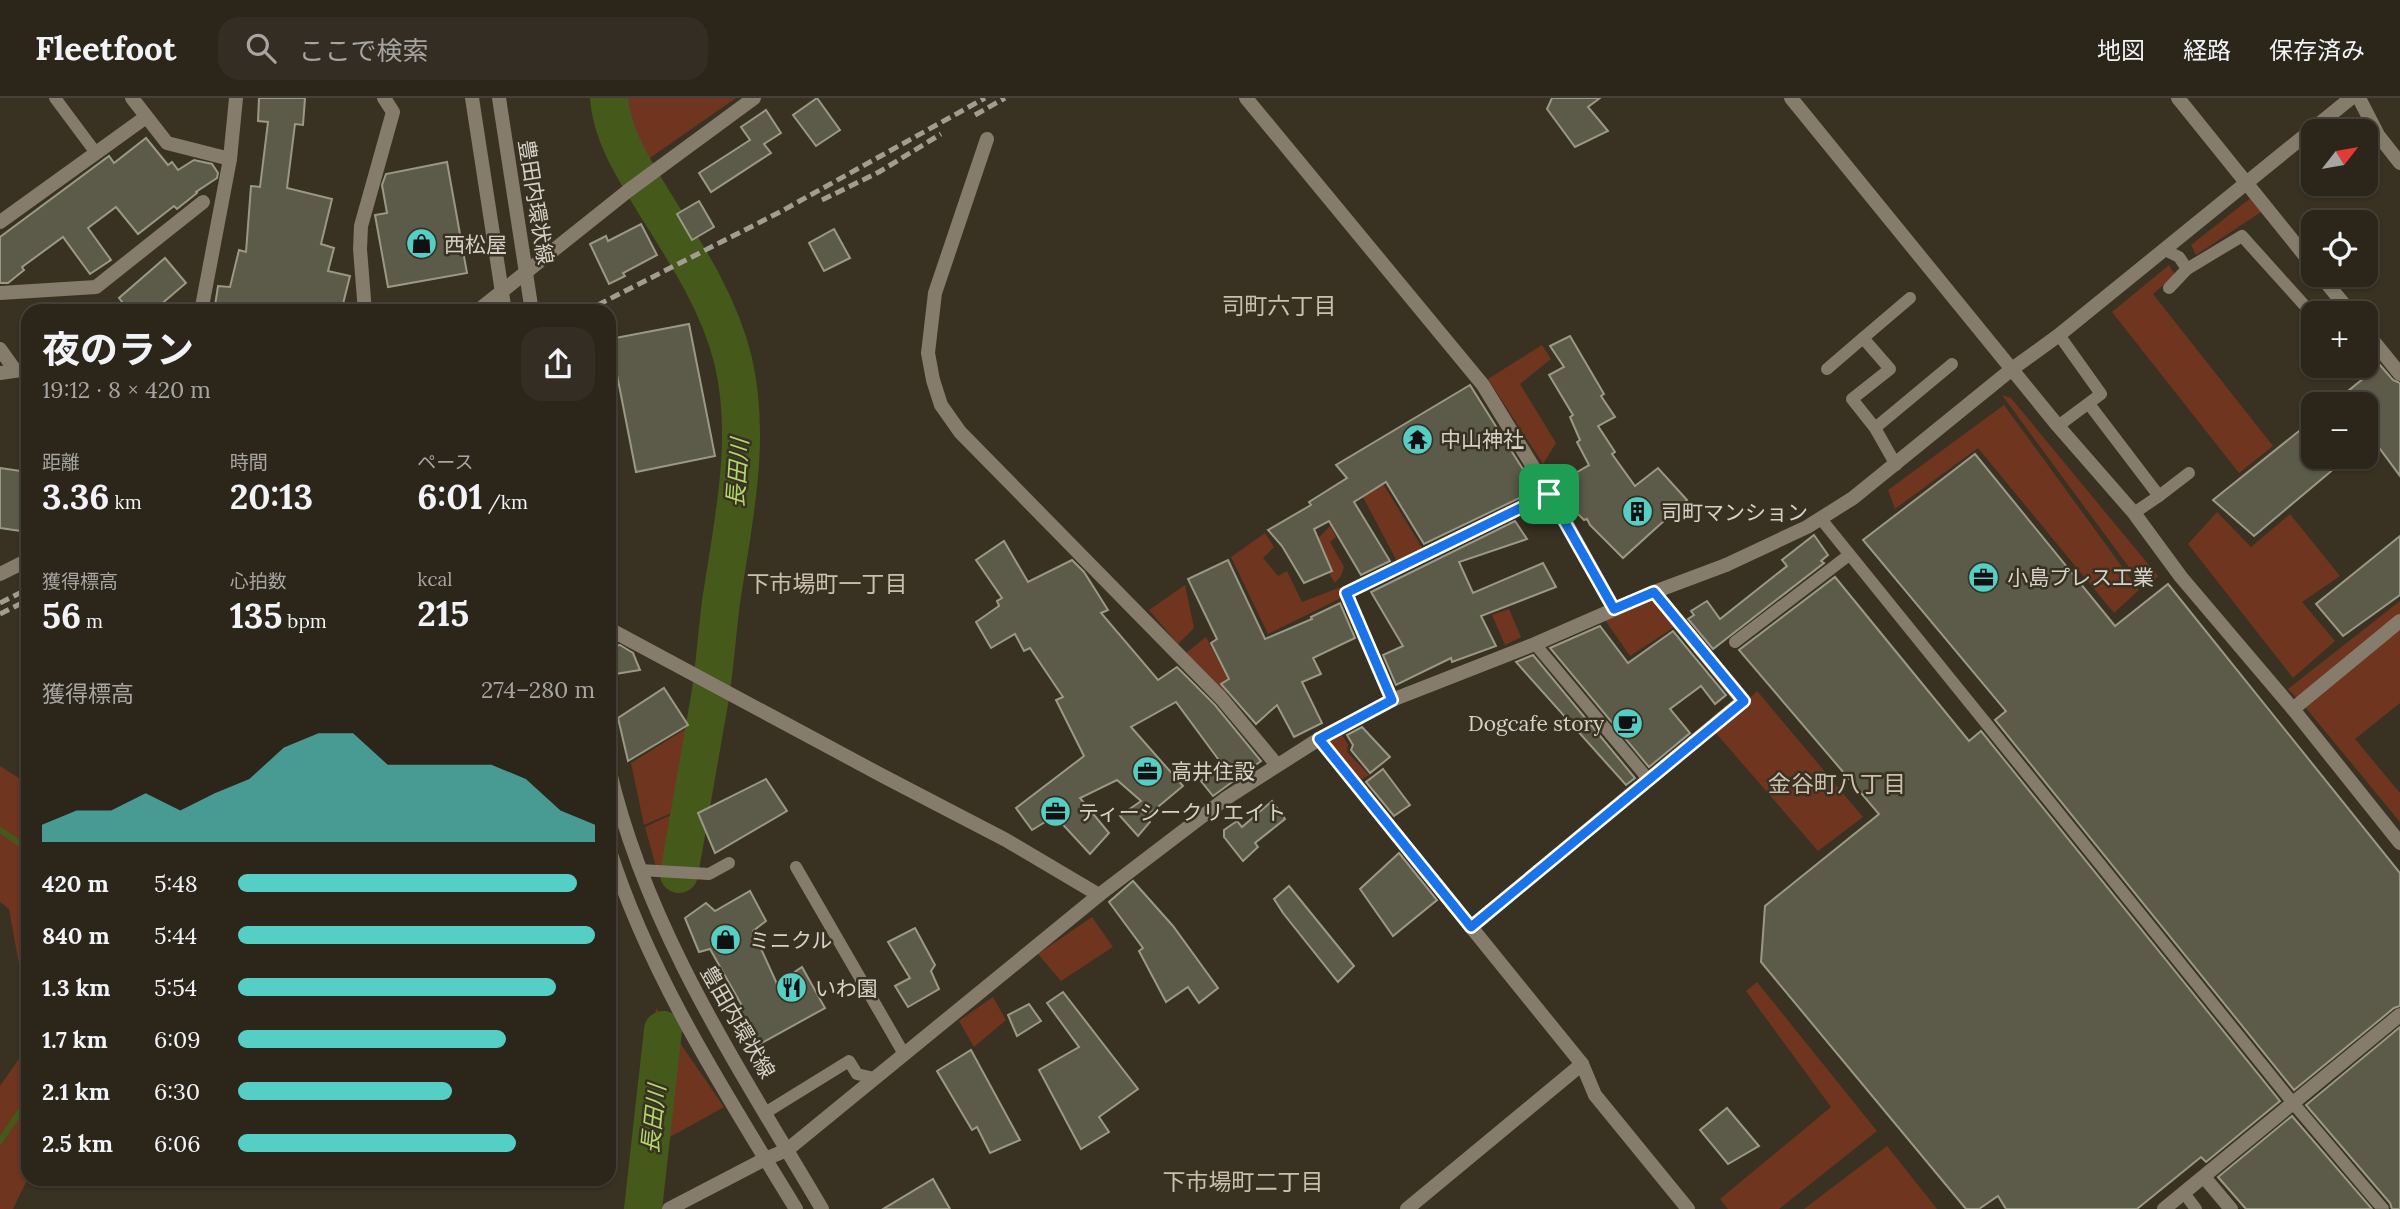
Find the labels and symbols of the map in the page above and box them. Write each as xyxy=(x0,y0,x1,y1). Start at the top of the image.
north arrow xyxy=(2301,119,2378,196)
street label: 豊田内環状線 xyxy=(513,138,559,266)
shop icon: 西松屋 xyxy=(404,227,438,261)
place label: 西松屋 xyxy=(444,231,507,258)
district label: 司町六丁目 xyxy=(1222,291,1337,320)
temple icon: 中山神社 xyxy=(1400,422,1434,456)
place label: 中山神社 xyxy=(1440,426,1524,453)
water label: 長田川 xyxy=(720,435,754,508)
pin xyxy=(1519,464,1579,524)
building icon: 司町マンション xyxy=(1621,495,1655,529)
place label: 司町マンション xyxy=(1661,499,1808,526)
office icon: 小島プレス工業 xyxy=(1967,560,2001,594)
place label: 小島プレス工業 xyxy=(2007,564,2154,591)
district label: 下市場町一丁目 xyxy=(747,569,908,598)
cafe icon: Dogcafe story xyxy=(1610,706,1644,740)
place label: Dogcafe story xyxy=(1468,710,1604,737)
office icon: 高井住設 xyxy=(1131,754,1165,788)
place label: 高井住設 xyxy=(1171,758,1255,785)
district label: 金谷町八丁目 xyxy=(1768,769,1906,798)
office icon: ティーシークリエイト xyxy=(1038,795,1072,829)
place label: ティーシークリエイト xyxy=(1078,799,1286,826)
shop icon: ミニクル xyxy=(709,923,743,957)
place label: ミニクル xyxy=(749,927,832,954)
street label: 豊田内環状線 xyxy=(695,961,781,1083)
restaurant icon: いわ園 xyxy=(775,971,809,1005)
place label: いわ園 xyxy=(815,975,878,1002)
water label: 長田川 xyxy=(635,1080,671,1155)
district label: 下市場町二丁目 xyxy=(1163,1167,1324,1196)

